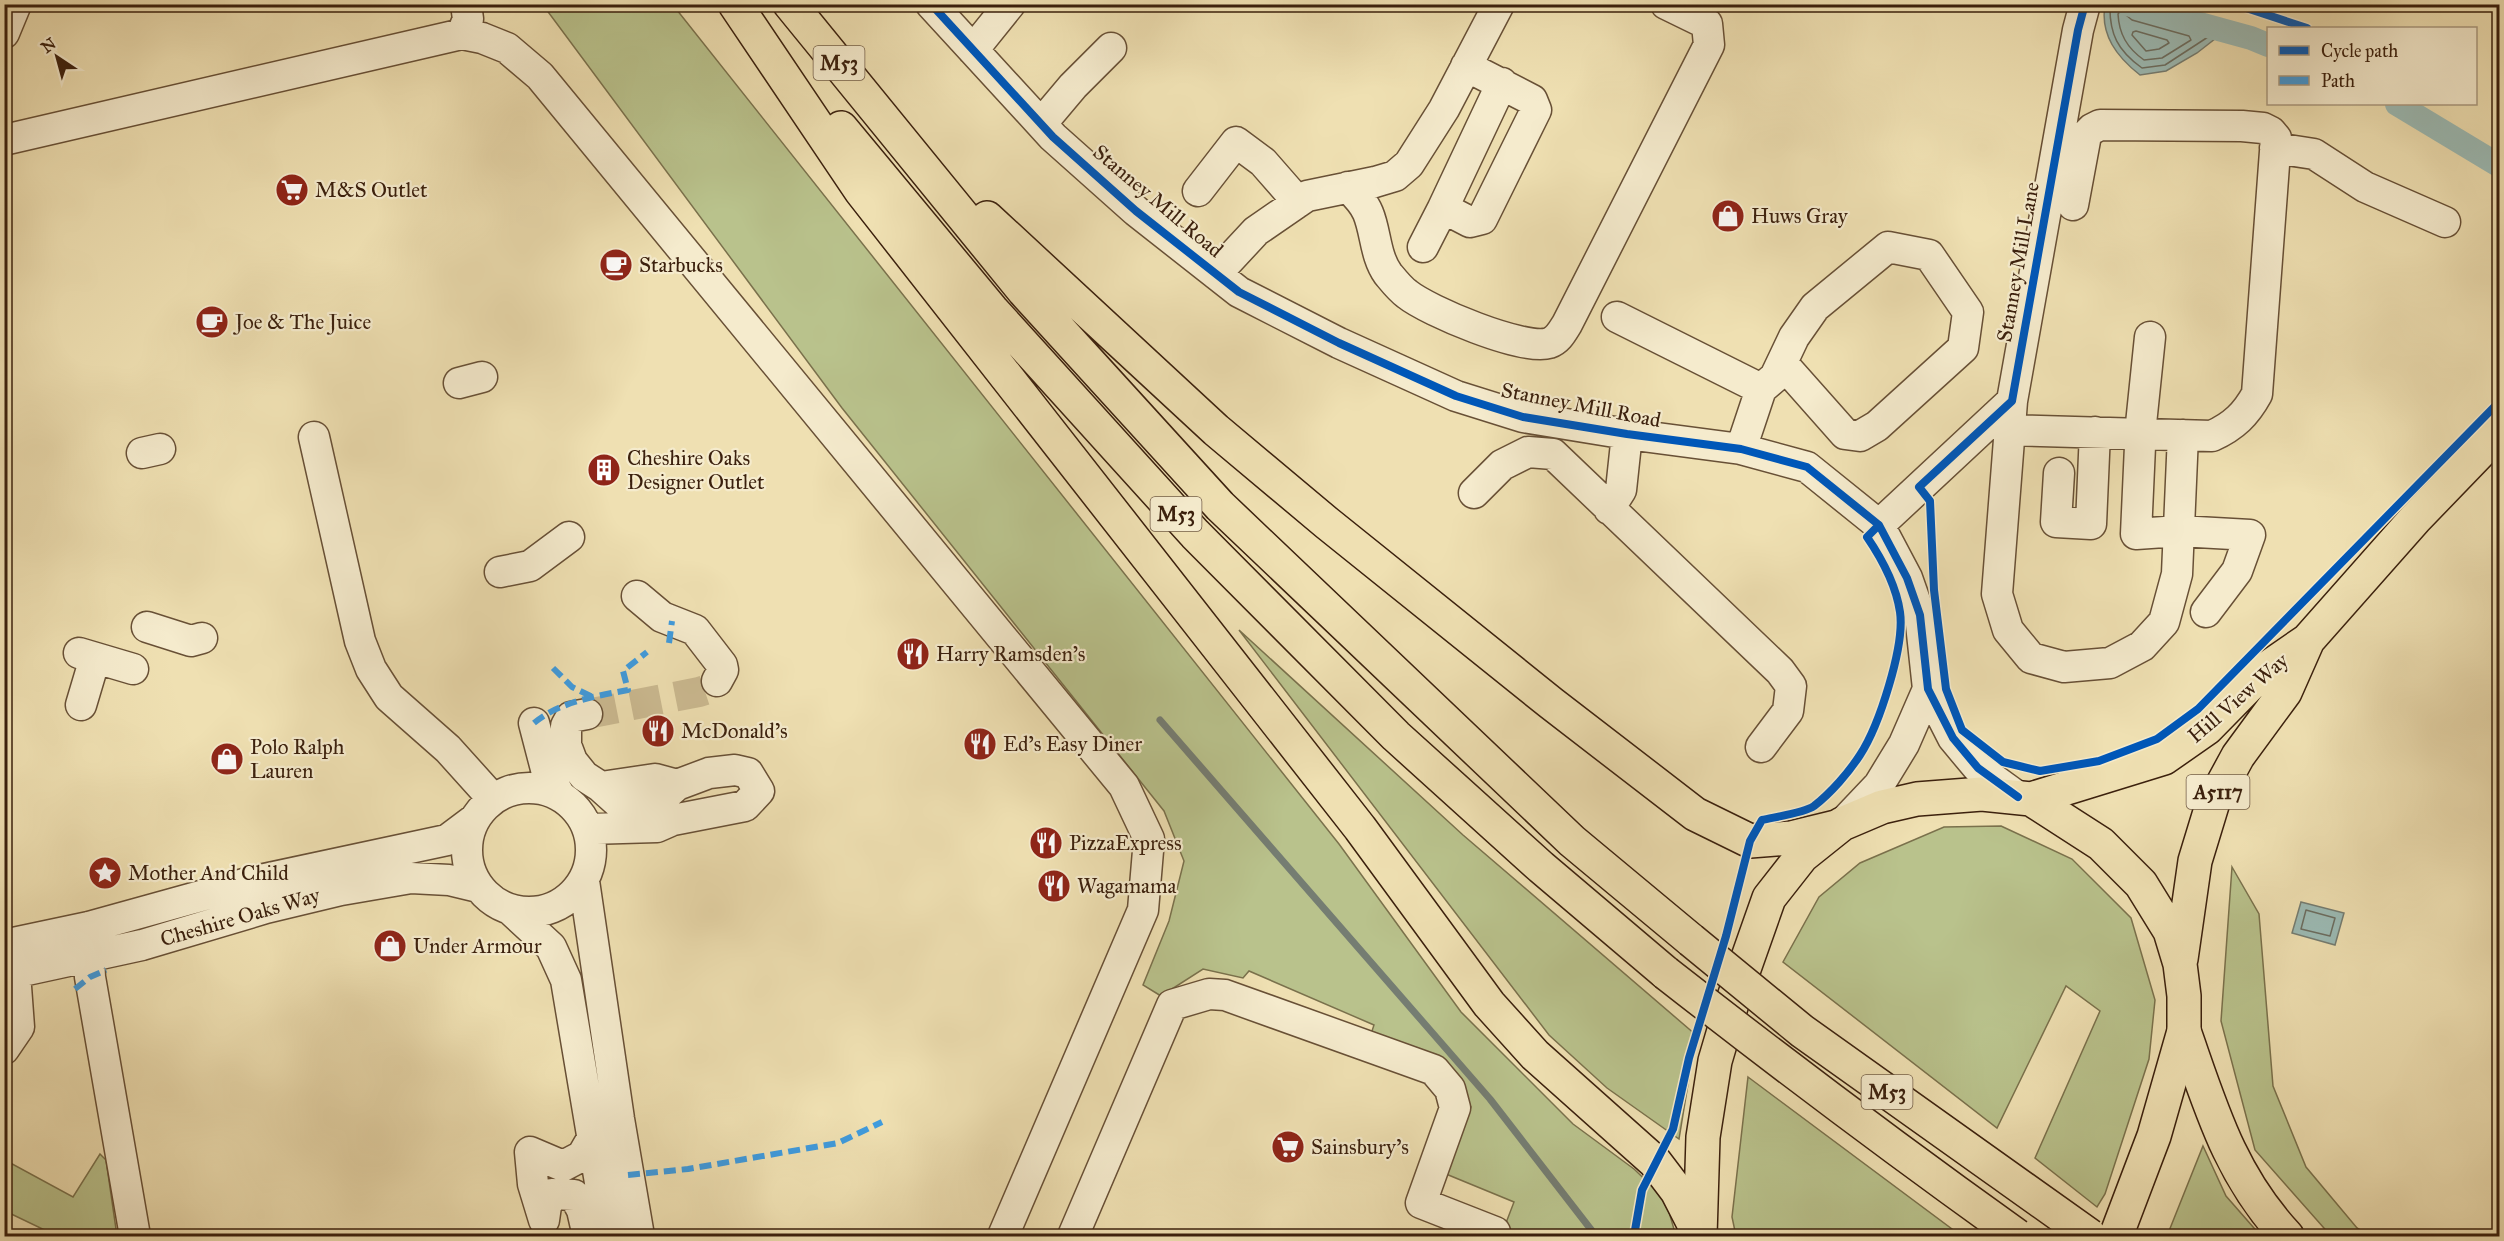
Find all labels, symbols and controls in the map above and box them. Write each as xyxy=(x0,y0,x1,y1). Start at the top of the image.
north arrow xyxy=(27,27,87,87)
legend xyxy=(2267,27,2477,105)
text: N xyxy=(37,33,60,57)
text: Cycle path xyxy=(2321,40,2398,62)
road number: M53 xyxy=(814,46,864,80)
text: Path xyxy=(2321,70,2355,92)
street label: Stanney Mill Road xyxy=(1088,139,1229,263)
supermarket icon: M&S Outlet xyxy=(274,172,310,208)
place label: M&S Outlet xyxy=(315,177,428,203)
street label: Stanney Mill Lane xyxy=(1991,180,2045,344)
shop icon: Huws Gray xyxy=(1710,198,1746,234)
place label: Huws Gray xyxy=(1751,203,1849,229)
cafe icon: Starbucks xyxy=(598,247,634,283)
place label: Starbucks xyxy=(639,252,723,278)
cafe icon: Joe & The Juice xyxy=(194,304,230,340)
place label: Joe & The Juice xyxy=(233,309,371,335)
street label: Stanney Mill Road xyxy=(1499,377,1664,433)
place label: Cheshire Oaks Designer Outlet xyxy=(627,445,765,495)
building icon: Cheshire Oaks Designer Outlet xyxy=(586,452,622,488)
road number: M53 xyxy=(1150,497,1202,531)
restaurant icon: Harry Ramsden's xyxy=(895,636,931,672)
place label: Harry Ramsden's xyxy=(936,641,1085,667)
street label: Hill View Way xyxy=(2182,647,2294,749)
restaurant icon: McDonald's xyxy=(640,713,676,749)
place label: McDonald's xyxy=(681,718,788,744)
restaurant icon: Ed's Easy Diner xyxy=(962,726,998,762)
place label: Ed's Easy Diner xyxy=(1003,731,1142,757)
place label: Polo Ralph Lauren xyxy=(250,734,345,784)
shop icon: Polo Ralph Lauren xyxy=(209,741,245,777)
road number: A5117 xyxy=(2186,775,2250,809)
restaurant icon: PizzaExpress xyxy=(1028,825,1064,861)
place label: PizzaExpress xyxy=(1069,830,1182,856)
place icon: Mother And Child xyxy=(87,855,123,891)
place label: Mother And Child xyxy=(128,860,289,886)
restaurant icon: Wagamama xyxy=(1036,868,1072,904)
place label: Wagamama xyxy=(1077,873,1177,899)
street label: Cheshire Oaks Way xyxy=(157,881,324,952)
shop icon: Under Armour xyxy=(372,928,408,964)
place label: Under Armour xyxy=(413,933,542,959)
road number: M53 xyxy=(1862,1075,1912,1109)
supermarket icon: Sainsbury's xyxy=(1270,1129,1306,1165)
place label: Sainsbury's xyxy=(1311,1134,1409,1160)

